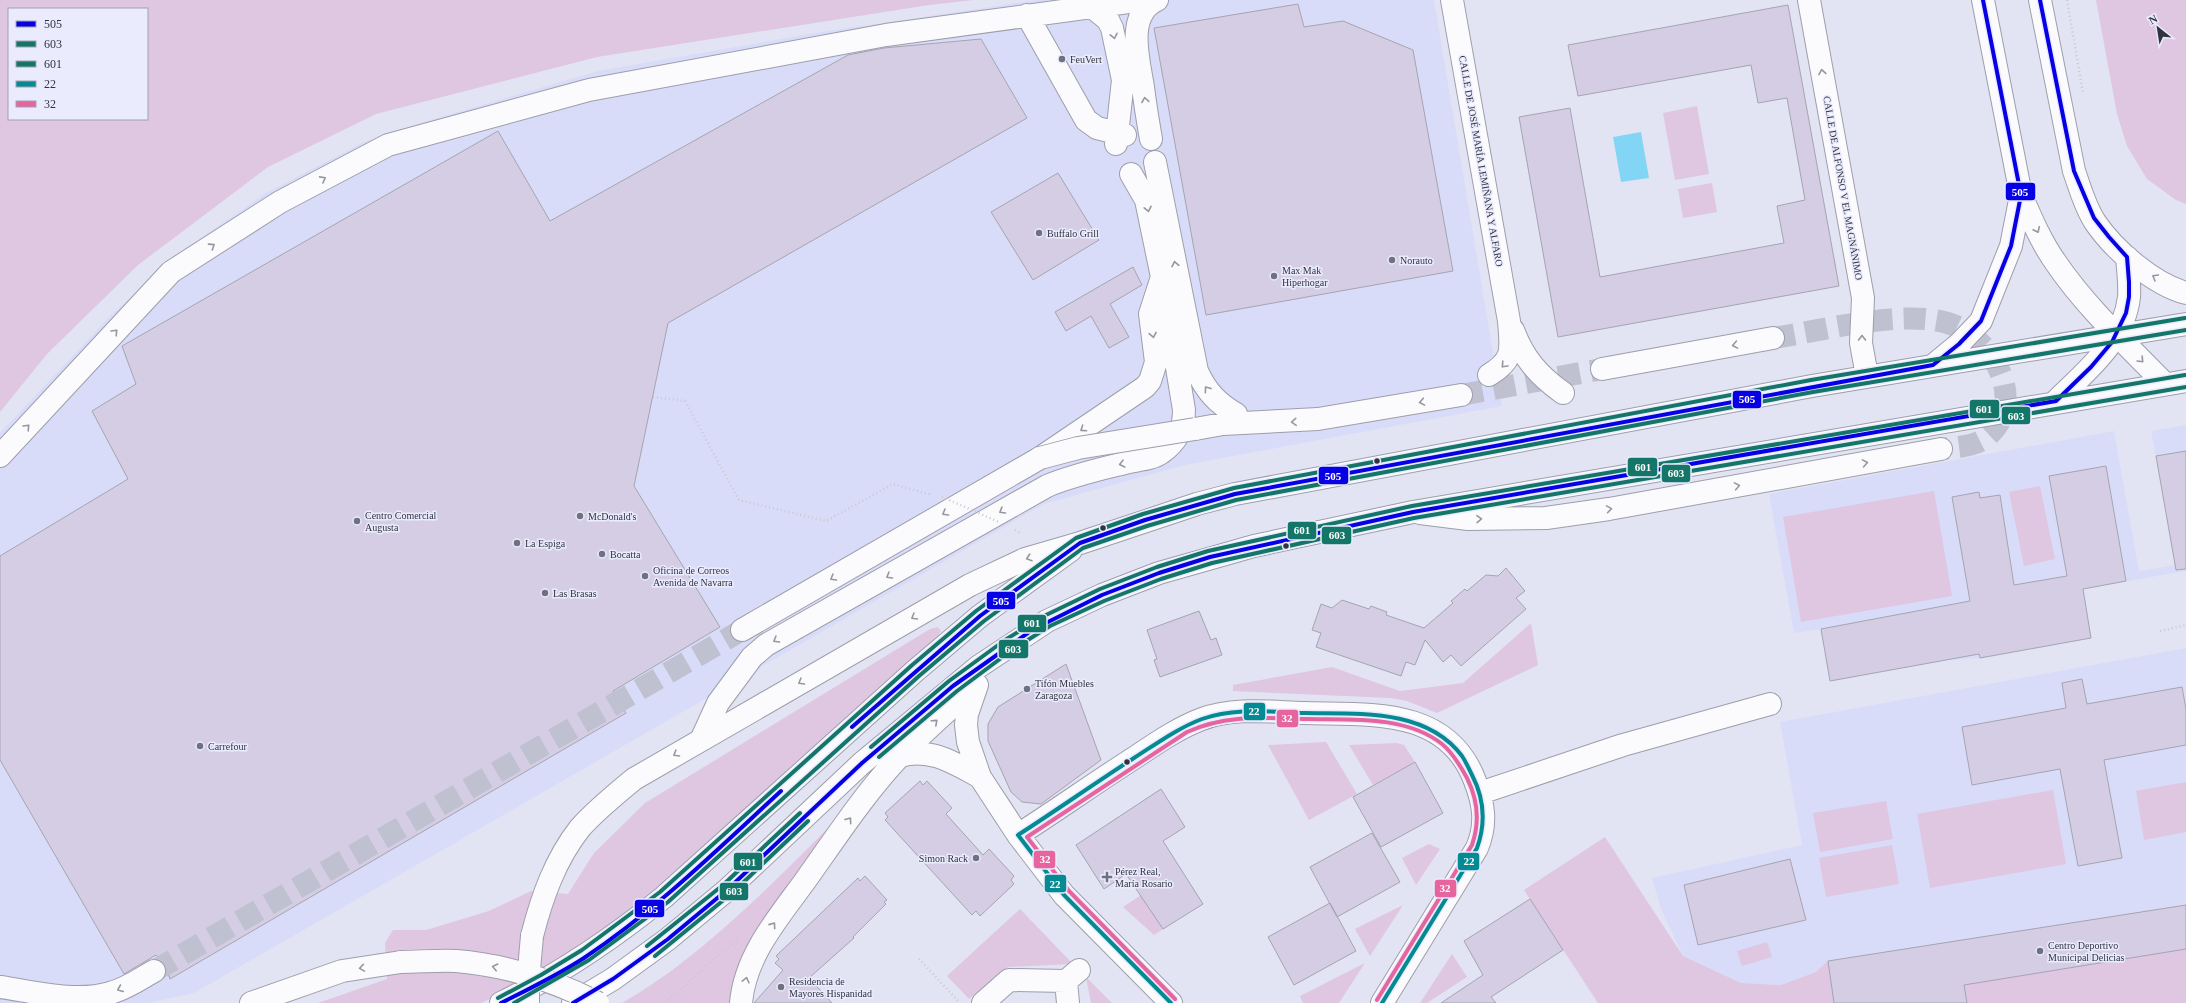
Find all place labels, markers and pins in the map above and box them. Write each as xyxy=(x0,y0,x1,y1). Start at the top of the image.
marker: FeuVert xyxy=(1057,54,1067,64)
place label: FeuVert xyxy=(1070,54,1102,65)
marker: Buffalo Grill xyxy=(1034,228,1044,238)
place label: Buffalo Grill xyxy=(1047,228,1099,239)
marker: Norauto xyxy=(1387,255,1397,265)
place label: Norauto xyxy=(1400,255,1433,266)
place label: Max Mak Hiperhogar xyxy=(1282,265,1328,288)
marker: Max Mak Hiperhogar xyxy=(1269,271,1279,281)
unlabelled marker xyxy=(1372,456,1382,466)
place label: Centro Comercial Augusta xyxy=(365,510,437,533)
marker: McDonald's xyxy=(575,511,585,521)
place label: McDonald's xyxy=(588,511,637,522)
marker: Centro Comercial Augusta xyxy=(352,516,362,526)
unlabelled marker xyxy=(1098,523,1108,533)
marker: La Espiga xyxy=(512,538,522,548)
place label: La Espiga xyxy=(525,538,566,549)
unlabelled marker xyxy=(1281,541,1291,551)
marker: Bocatta xyxy=(597,549,607,559)
place label: Bocatta xyxy=(610,549,641,560)
place label: Oficina de Correos Avenida de Navarra xyxy=(653,565,733,588)
marker: Oficina de Correos Avenida de Navarra xyxy=(640,571,650,581)
marker: Las Brasas xyxy=(540,588,550,598)
place label: Las Brasas xyxy=(553,588,597,599)
place label: Tifón Muebles Zaragoza xyxy=(1035,678,1094,701)
marker: Tifón Muebles Zaragoza xyxy=(1022,684,1032,694)
marker: Carrefour xyxy=(195,741,205,751)
place label: Carrefour xyxy=(208,741,248,752)
unlabelled marker xyxy=(1122,757,1132,767)
place label: Simon Rack xyxy=(919,853,968,864)
marker: Simon Rack xyxy=(971,853,981,863)
place label: Pérez Real, María Rosario xyxy=(1115,866,1173,889)
marker: Pérez Real, María Rosario xyxy=(1102,872,1112,882)
place label: Centro Deportivo Municipal Delicias xyxy=(2048,940,2124,963)
marker: Centro Deportivo Municipal Delicias xyxy=(2035,946,2045,956)
place label: Residencia de Mayores Hispanidad xyxy=(789,976,872,999)
marker: Residencia de Mayores Hispanidad xyxy=(776,982,786,992)

